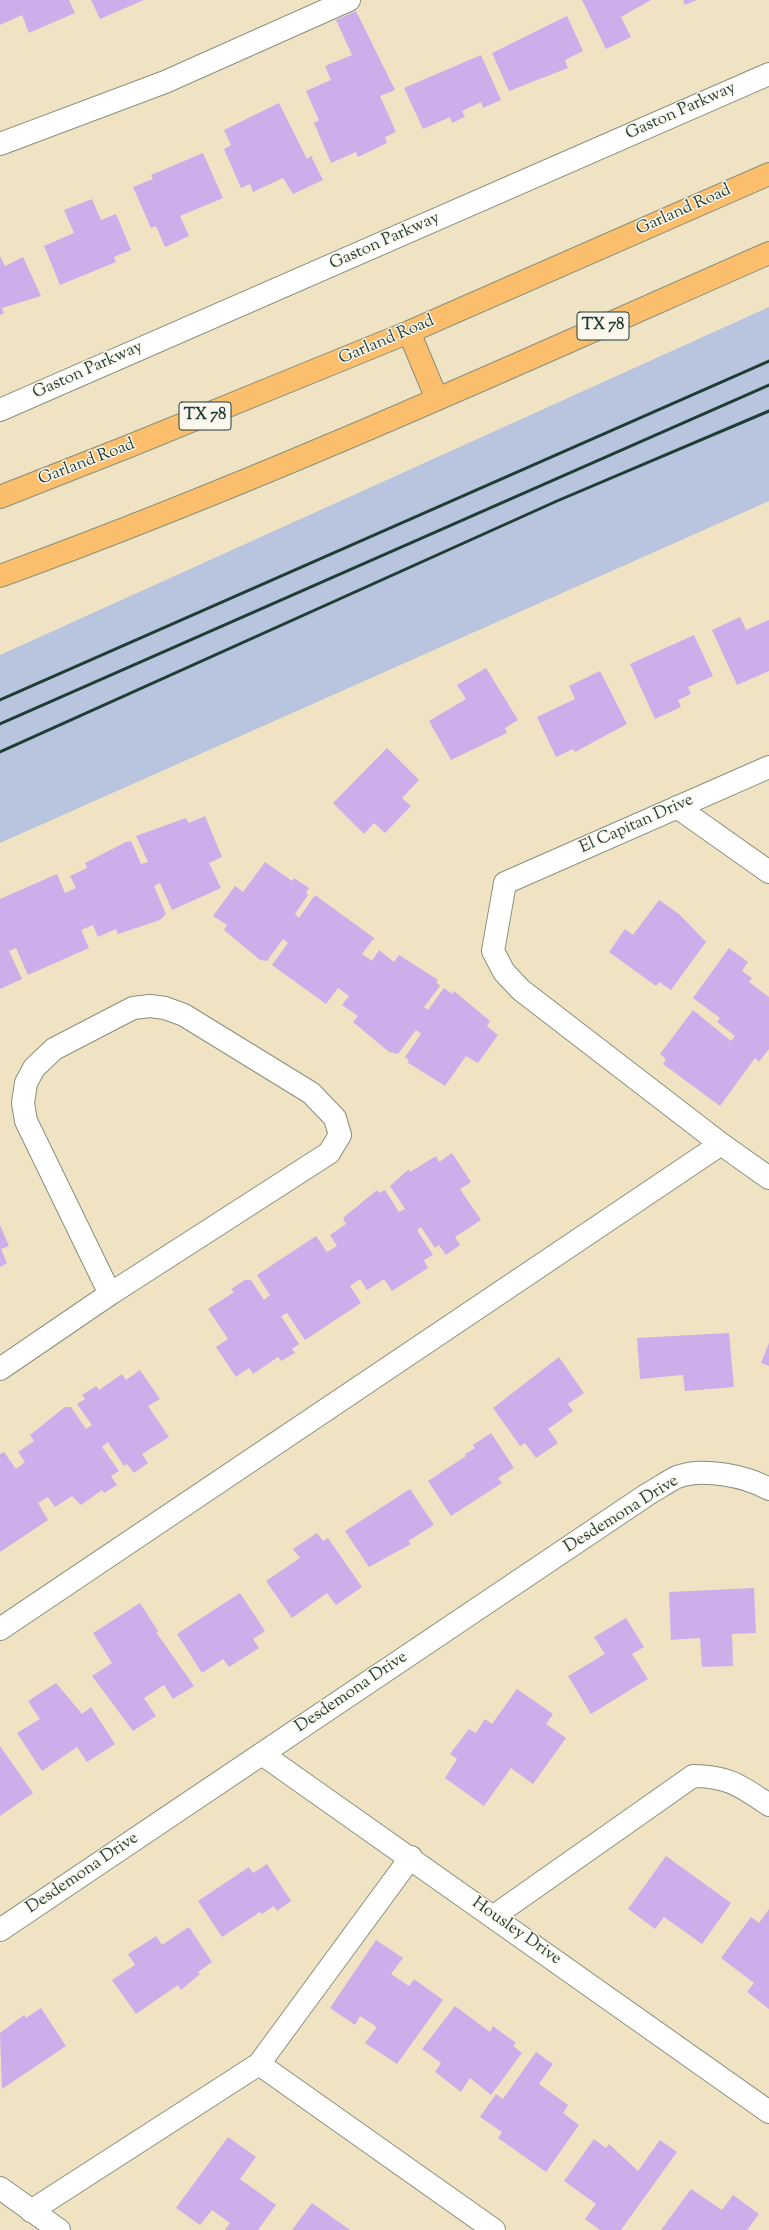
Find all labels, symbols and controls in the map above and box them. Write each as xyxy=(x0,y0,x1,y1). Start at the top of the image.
street label: Gaston Parkway xyxy=(623,79,739,145)
street label: Garland Road xyxy=(633,181,735,241)
street label: Gaston Parkway xyxy=(327,209,443,275)
street label: Garland Road xyxy=(336,312,438,370)
road number: TX 78 xyxy=(577,312,629,340)
street label: Gaston Parkway xyxy=(30,338,146,404)
road number: TX 78 xyxy=(179,402,231,430)
street label: Garland Road xyxy=(36,435,138,491)
street label: El Capitan Drive xyxy=(577,791,697,859)
street label: Desdemona Drive xyxy=(561,1472,683,1558)
street label: Desdemona Drive xyxy=(292,1648,412,1738)
street label: Desdemona Drive xyxy=(23,1829,143,1919)
street label: Housley Drive xyxy=(467,1894,565,1970)

